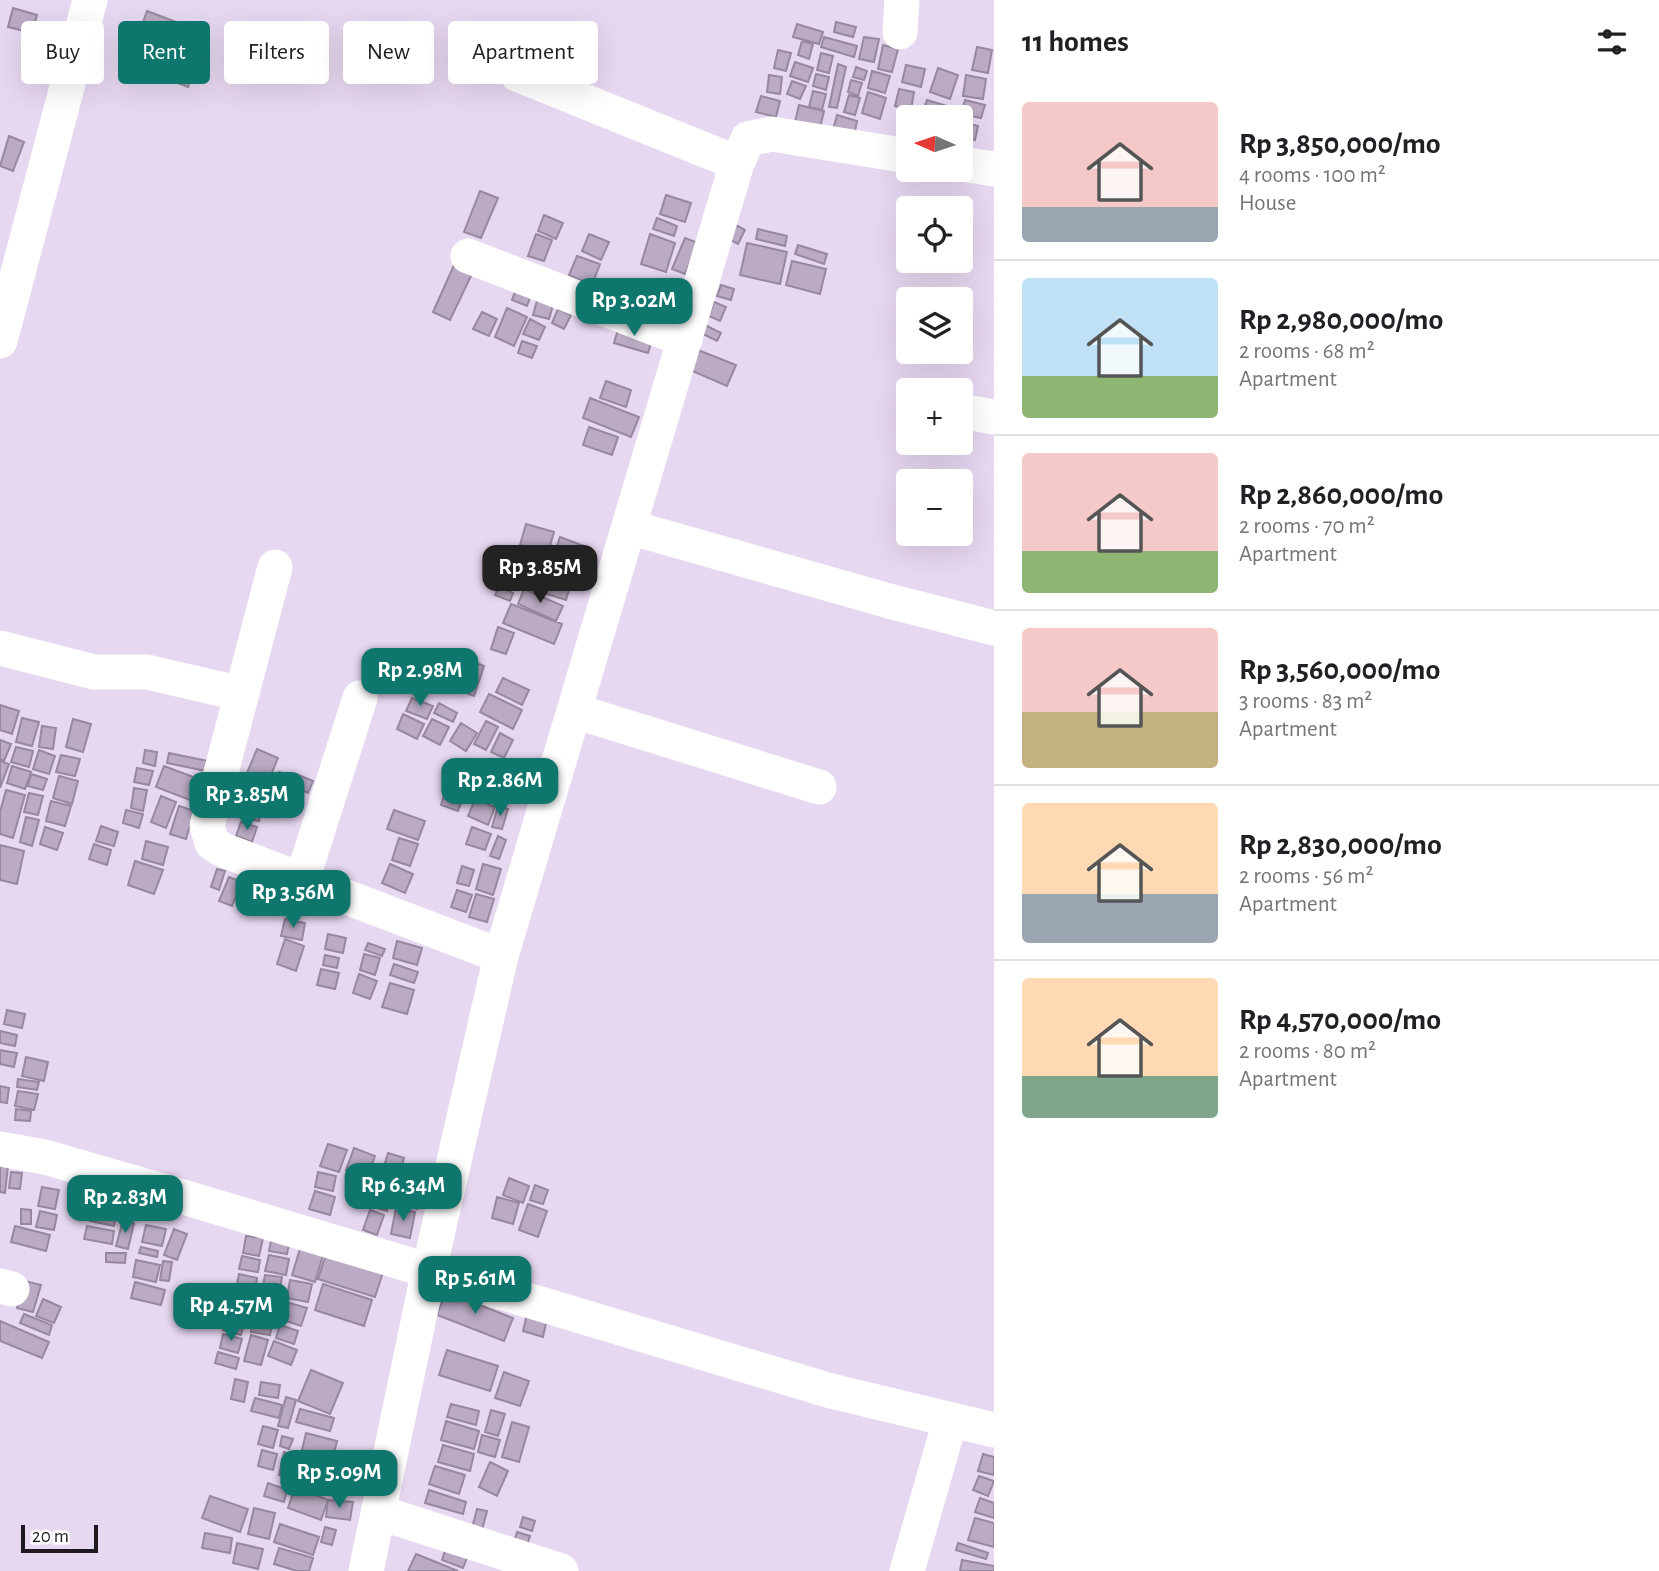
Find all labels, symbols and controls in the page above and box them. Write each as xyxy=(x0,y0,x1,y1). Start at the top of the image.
chip: Buy xyxy=(21,21,104,84)
chip: Rent xyxy=(118,21,210,84)
chip: Filters xyxy=(224,21,329,84)
chip: New xyxy=(343,21,434,84)
chip: Apartment xyxy=(448,21,598,84)
icon: filters xyxy=(1593,23,1631,61)
text: 11 homes xyxy=(1022,27,1129,57)
north arrow xyxy=(896,105,973,182)
map controls xyxy=(896,105,973,546)
text: Rp 3,850,000/mo xyxy=(1239,129,1441,159)
icon: home xyxy=(1078,130,1162,214)
text: 4 rooms · 100 m² xyxy=(1239,164,1386,187)
text: House xyxy=(1239,192,1296,215)
button: locate xyxy=(896,196,973,273)
pin: Rp 3.02M xyxy=(562,278,706,338)
button: layers xyxy=(896,287,973,364)
text: Rp 3.02M xyxy=(592,289,676,312)
text: Rp 2,980,000/mo xyxy=(1239,305,1443,335)
icon: home xyxy=(1078,306,1162,390)
text: 2 rooms · 68 m² xyxy=(1239,340,1375,363)
text: Apartment xyxy=(1239,368,1337,391)
button: + xyxy=(896,378,973,455)
button: − xyxy=(896,469,973,546)
text: Rp 2,860,000/mo xyxy=(1239,480,1443,510)
icon: home xyxy=(1078,481,1162,565)
text: 2 rooms · 70 m² xyxy=(1239,515,1375,538)
text: Apartment xyxy=(1239,543,1337,566)
pin: Rp 3.85M xyxy=(468,546,612,605)
text: Rp 3.85M xyxy=(498,556,582,579)
pin: Rp 2.98M xyxy=(348,648,492,708)
text: Rp 3,560,000/mo xyxy=(1239,655,1440,685)
icon: home xyxy=(1078,656,1162,740)
text: Rp 2.98M xyxy=(377,659,463,682)
text: 3 rooms · 83 m² xyxy=(1239,690,1372,713)
text: Apartment xyxy=(1239,718,1337,741)
pin: Rp 2.86M xyxy=(428,758,572,818)
text: Rp 2.86M xyxy=(457,769,543,792)
pin: Rp 3.85M xyxy=(175,772,319,832)
text: Rp 3.85M xyxy=(205,783,289,806)
text: Rp 2,830,000/mo xyxy=(1239,830,1442,860)
icon: home xyxy=(1078,831,1162,915)
text: 2 rooms · 56 m² xyxy=(1239,865,1373,888)
pin: Rp 3.56M xyxy=(221,870,365,930)
text: Rp 3.56M xyxy=(251,881,335,904)
text: Apartment xyxy=(1239,893,1337,916)
text: Rp 4,570,000/mo xyxy=(1239,1005,1441,1035)
icon: home xyxy=(1078,1006,1162,1090)
text: 2 rooms · 80 m² xyxy=(1239,1040,1376,1063)
text: Apartment xyxy=(1239,1068,1337,1091)
pin: Rp 6.34M xyxy=(331,1164,475,1223)
text: Rp 6.34M xyxy=(361,1174,445,1197)
pin: Rp 2.83M xyxy=(53,1176,197,1235)
text: Rp 2.83M xyxy=(83,1186,167,1209)
pin: Rp 5.61M xyxy=(403,1256,547,1316)
text: Rp 5.61M xyxy=(434,1267,516,1290)
pin: Rp 4.57M xyxy=(159,1284,303,1343)
text: Rp 4.57M xyxy=(189,1294,273,1317)
pin: Rp 5.09M xyxy=(267,1450,411,1510)
text: Rp 5.09M xyxy=(296,1461,382,1484)
scale bar xyxy=(21,1522,98,1554)
text: 20 m xyxy=(32,1527,69,1546)

